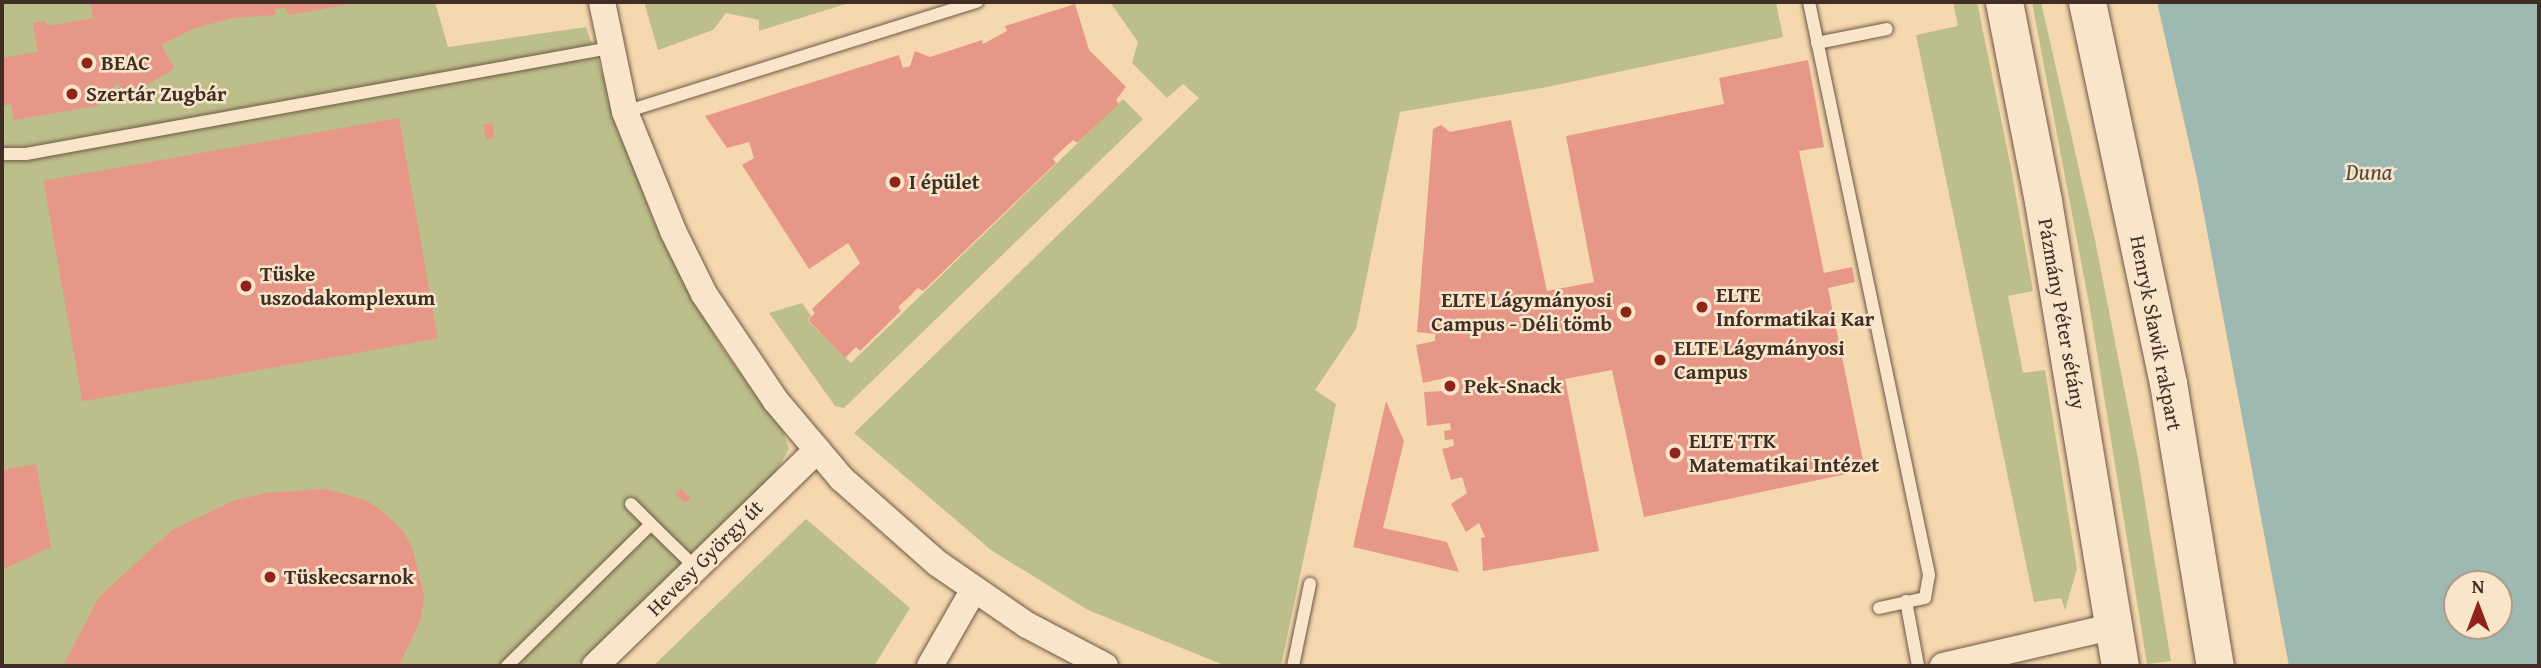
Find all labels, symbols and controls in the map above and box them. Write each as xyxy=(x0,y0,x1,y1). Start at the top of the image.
place label: BEAC xyxy=(101,50,150,76)
marker: BEAC xyxy=(79,55,95,71)
place label: Szertár Zugbár xyxy=(86,81,227,107)
marker: Szertár Zugbár xyxy=(64,86,80,102)
water label: Duna xyxy=(2346,158,2392,186)
place label: I épület xyxy=(909,169,980,195)
marker: I épület xyxy=(887,174,903,190)
street label: Pázmány Péter sétány xyxy=(2033,216,2091,412)
street label: Henryk Sławik rakpart xyxy=(2125,233,2187,433)
place label: Tüske uszodakomplexum xyxy=(260,261,435,311)
marker: Tüske uszodakomplexum xyxy=(238,278,254,294)
place label: ELTE Informatikai Kar xyxy=(1716,282,1874,332)
place label: ELTE Lágymányosi Campus - Déli tömb xyxy=(1431,287,1612,337)
marker: ELTE Informatikai Kar xyxy=(1694,299,1710,315)
marker: ELTE Lágymányosi Campus - Déli tömb xyxy=(1618,304,1634,320)
place label: ELTE Lágymányosi Campus xyxy=(1674,335,1845,385)
marker: ELTE Lágymányosi Campus xyxy=(1652,352,1668,368)
place label: Pek-Snack xyxy=(1464,373,1562,399)
marker: Pek-Snack xyxy=(1442,378,1458,394)
place label: ELTE TTK Matematikai Intézet xyxy=(1689,428,1879,478)
marker: ELTE TTK Matematikai Intézet xyxy=(1667,445,1683,461)
street label: Hevesy György út xyxy=(642,495,768,621)
place label: Tüskecsarnok xyxy=(284,564,414,590)
marker: Tüskecsarnok xyxy=(262,569,278,585)
north arrow xyxy=(2443,570,2513,640)
text: N xyxy=(2472,572,2484,600)

